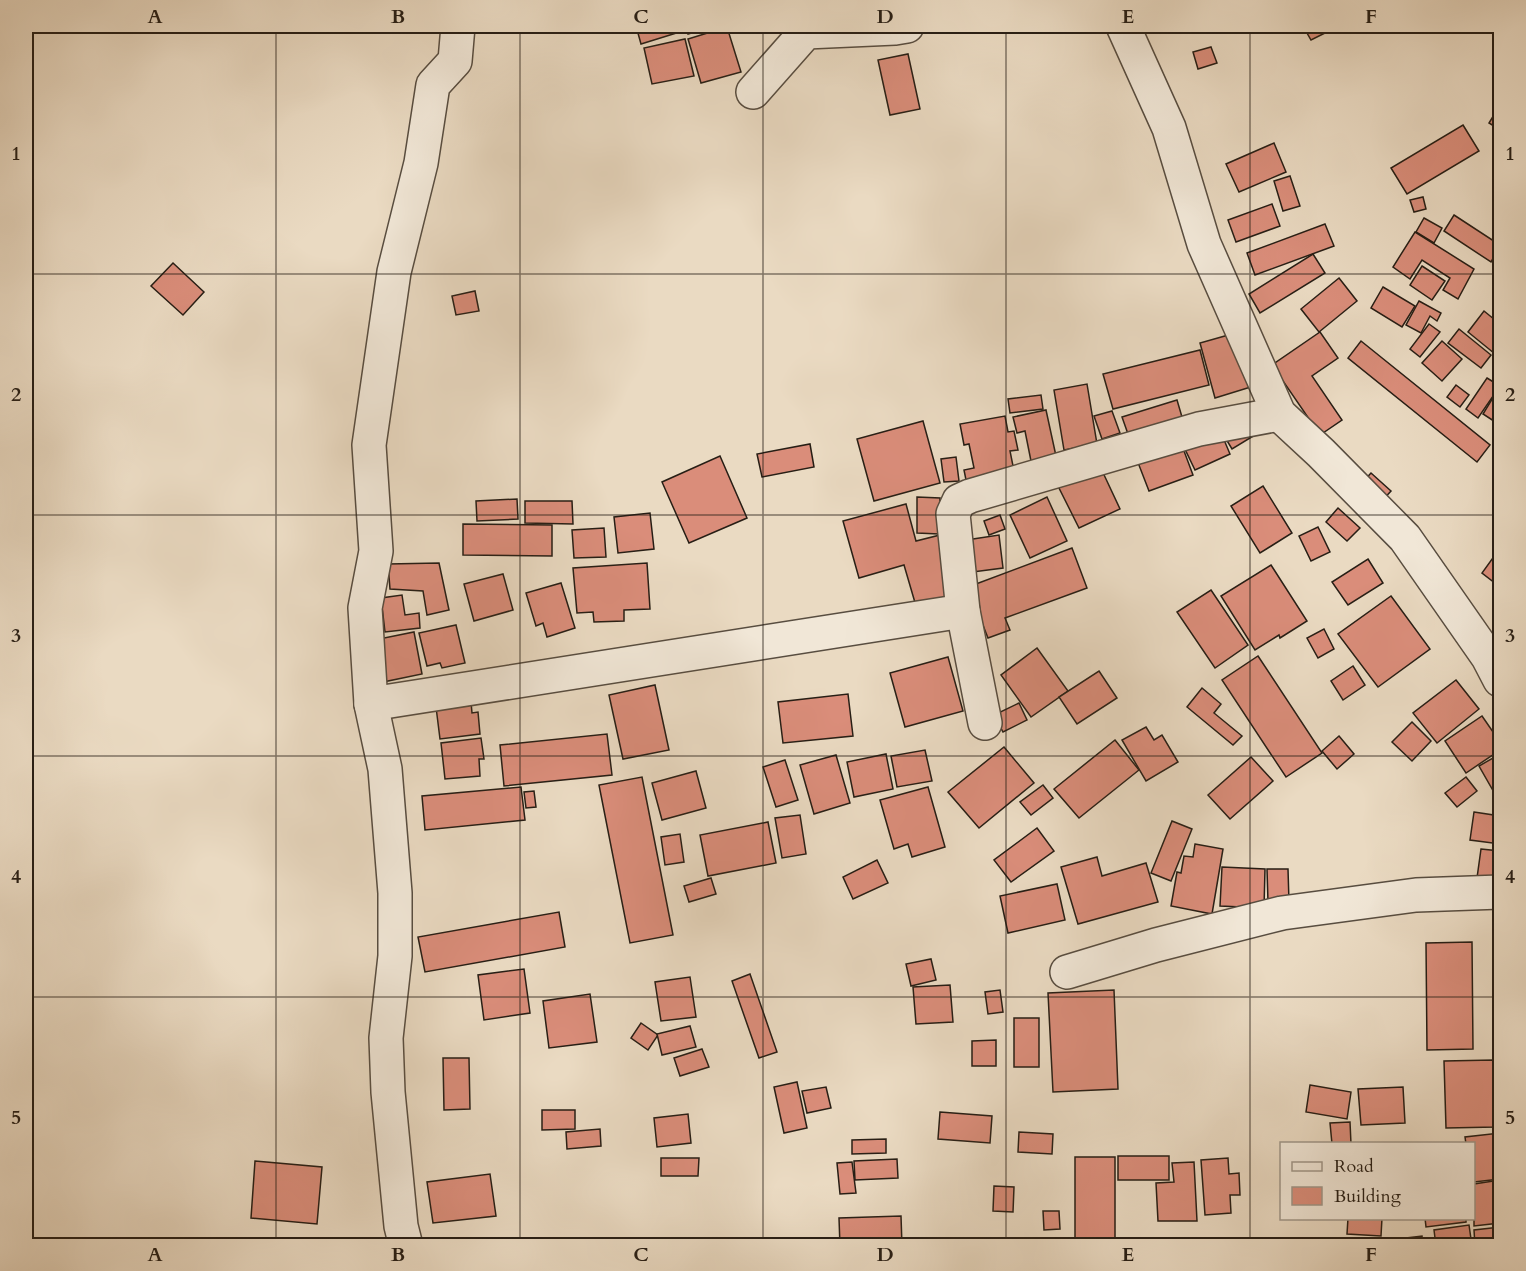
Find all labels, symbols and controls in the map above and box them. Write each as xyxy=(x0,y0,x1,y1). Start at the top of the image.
text: A xyxy=(147,3,163,30)
text: B xyxy=(391,3,405,30)
text: C xyxy=(633,3,649,30)
text: D xyxy=(876,3,894,30)
text: E xyxy=(1122,3,1134,30)
text: F xyxy=(1365,3,1377,30)
text: 1 xyxy=(11,140,21,167)
text: 1 xyxy=(1505,140,1515,167)
text: 2 xyxy=(11,381,21,408)
text: 2 xyxy=(1505,381,1515,408)
text: 3 xyxy=(11,622,21,649)
text: 3 xyxy=(1505,622,1515,649)
text: 4 xyxy=(11,863,21,890)
text: 4 xyxy=(1505,863,1515,890)
text: 5 xyxy=(11,1104,21,1131)
text: 5 xyxy=(1505,1104,1515,1131)
legend xyxy=(1280,1142,1475,1220)
text: Road xyxy=(1334,1154,1374,1179)
text: Building xyxy=(1334,1184,1402,1209)
text: A xyxy=(147,1241,163,1268)
text: B xyxy=(391,1241,405,1268)
text: C xyxy=(633,1241,649,1268)
text: D xyxy=(876,1241,894,1268)
text: E xyxy=(1122,1241,1134,1268)
text: F xyxy=(1365,1241,1377,1268)

